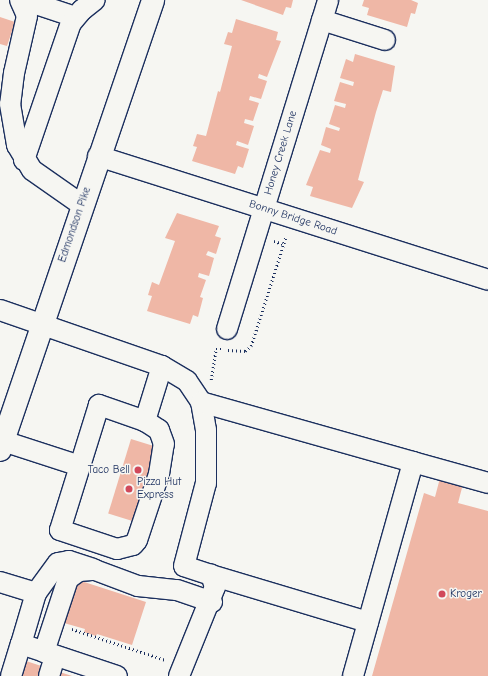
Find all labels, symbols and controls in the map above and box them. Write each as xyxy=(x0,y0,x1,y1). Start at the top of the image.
street label: Honey Creek Lane xyxy=(262,109,300,197)
street label: Edmondson Pike xyxy=(56,186,94,264)
street label: Bonny Bridge Road xyxy=(247,198,339,238)
place label: Taco Bell xyxy=(88,463,130,477)
marker: Taco Bell xyxy=(133,465,143,475)
place label: Pizza Hut Express xyxy=(137,476,181,502)
marker: Pizza Hut Express xyxy=(124,484,134,494)
place label: Kroger xyxy=(450,587,482,601)
marker: Kroger xyxy=(437,589,447,599)

